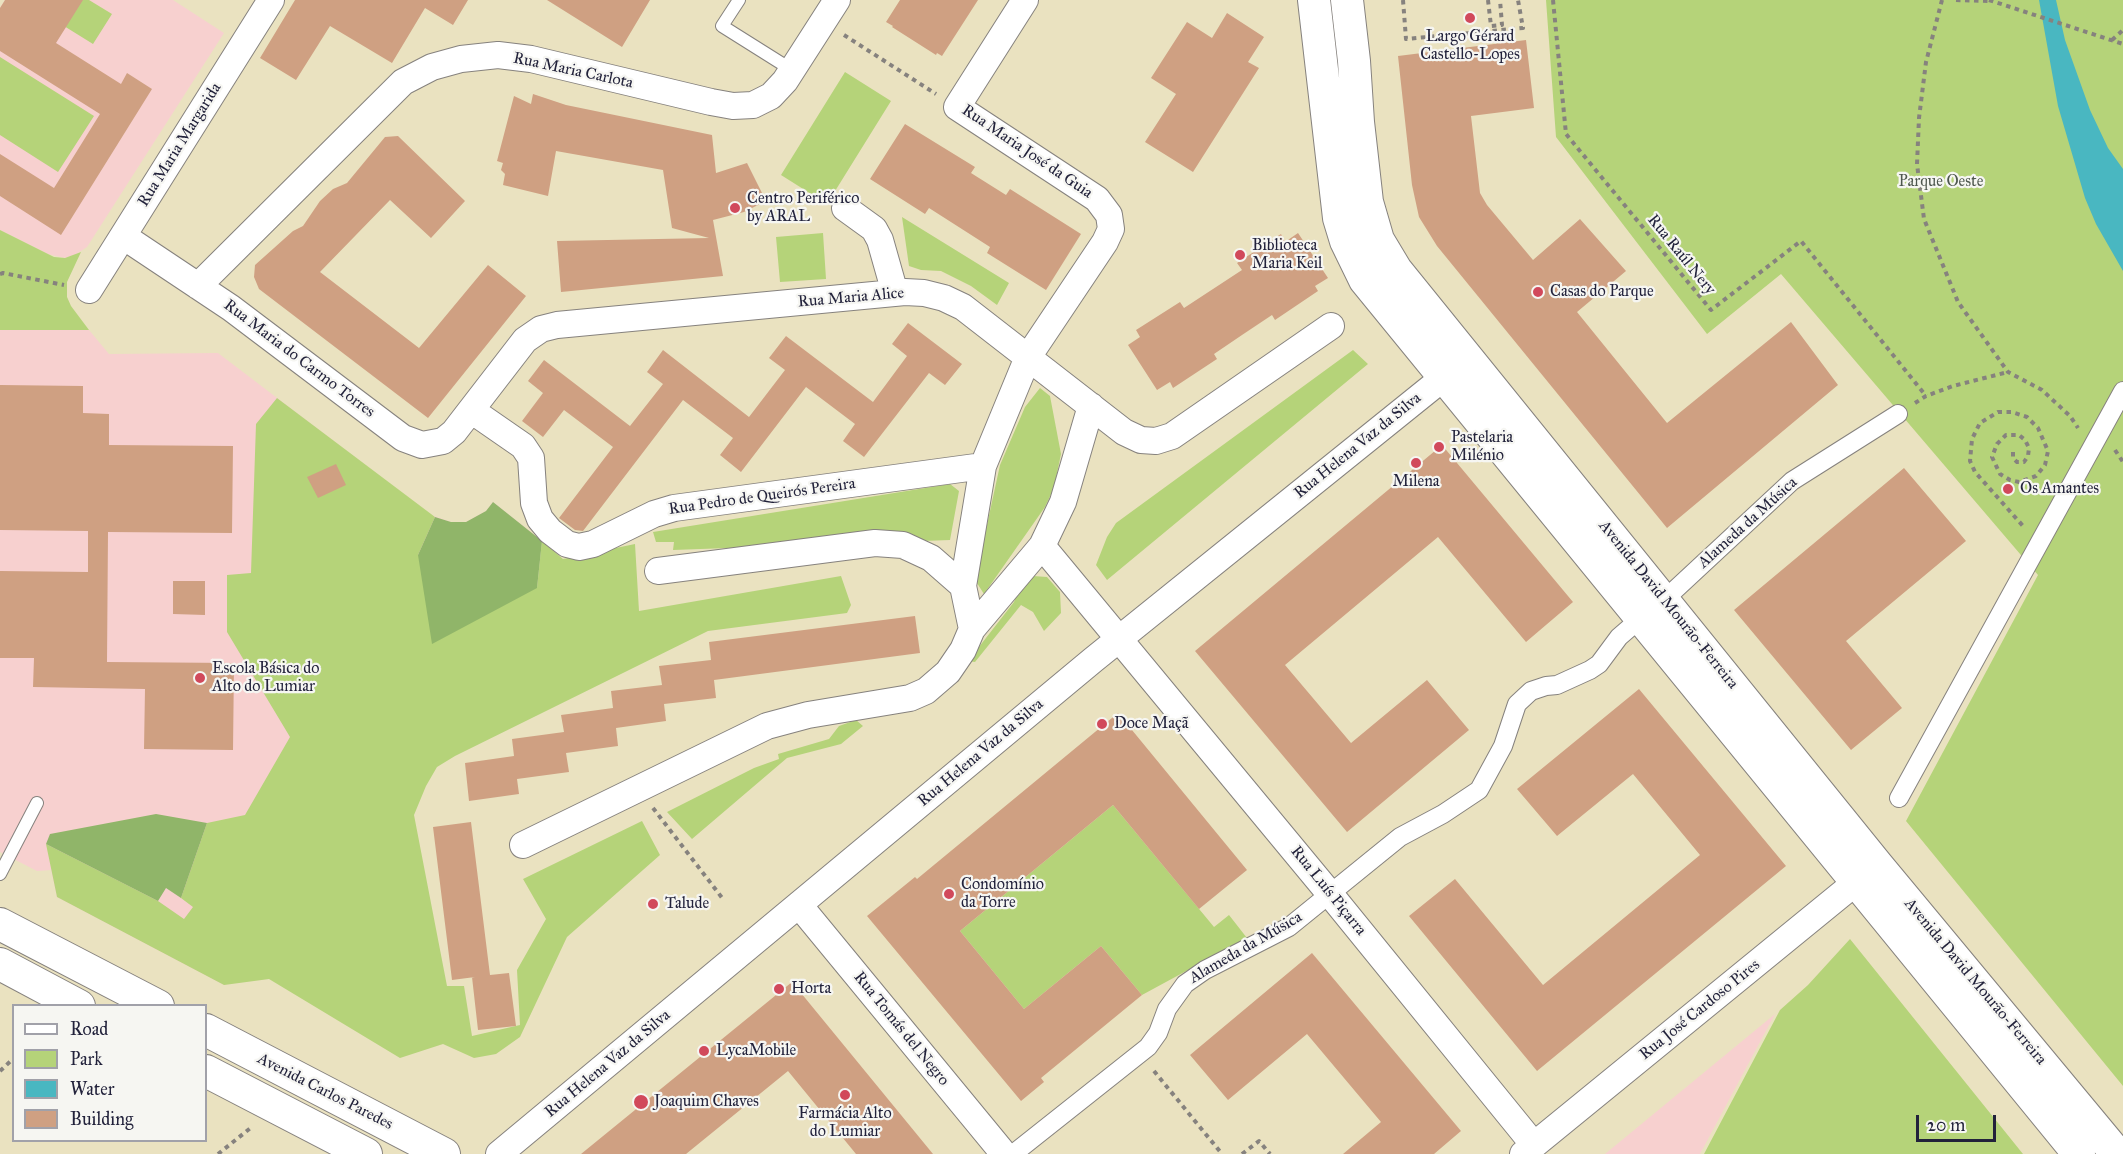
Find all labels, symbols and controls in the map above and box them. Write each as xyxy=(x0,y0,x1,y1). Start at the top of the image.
marker: Largo Gérard Castello-Lopes xyxy=(1463,11,1477,25)
place label: Largo Gérard Castello-Lopes xyxy=(1420,27,1520,65)
street label: Rua Maria Carlota xyxy=(511,49,635,93)
street label: Rua Maria Margarida xyxy=(134,80,226,210)
street label: Rua Maria José da Guia xyxy=(958,101,1096,203)
park label: Parque Oeste xyxy=(1899,172,1983,192)
place label: Centro Periférico by ARAL xyxy=(747,189,859,227)
marker: Centro Periférico by ARAL xyxy=(728,201,742,215)
street label: Rua Raúl Nery xyxy=(1643,211,1719,299)
place label: Biblioteca Maria Keil xyxy=(1252,236,1322,274)
marker: Biblioteca Maria Keil xyxy=(1233,248,1247,262)
place label: Casas do Parque xyxy=(1550,282,1654,302)
street label: Rua Maria Alice xyxy=(797,284,905,312)
marker: Casas do Parque xyxy=(1531,285,1545,299)
street label: Rua Maria do Carmo Torres xyxy=(220,296,378,422)
street label: Rua Helena Vaz da Silva xyxy=(1291,389,1425,503)
place label: Pastelaria Milénio xyxy=(1451,428,1513,466)
marker: Pastelaria Milénio xyxy=(1432,440,1446,454)
marker: Milena xyxy=(1409,456,1423,470)
place label: Milena xyxy=(1392,472,1440,492)
street label: Alameda da Música xyxy=(1694,473,1802,573)
street label: Rua Pedro de Queirós Pereira xyxy=(667,474,857,520)
place label: Os Amantes xyxy=(2020,479,2099,499)
marker: Os Amantes xyxy=(2001,482,2015,496)
street label: Avenida David Mourão-Ferreira xyxy=(1594,517,1742,693)
place label: Escola Básica do Alto do Lumiar xyxy=(212,659,319,697)
marker: Escola Básica do Alto do Lumiar xyxy=(193,671,207,685)
street label: Rua Helena Vaz da Silva xyxy=(914,695,1048,811)
place label: Doce Maçã xyxy=(1114,714,1188,734)
marker: Doce Maçã xyxy=(1095,717,1109,731)
street label: Rua Luís Piçarra xyxy=(1286,842,1370,940)
place label: Condomínio da Torre xyxy=(961,875,1044,913)
marker: Condomínio da Torre xyxy=(942,887,956,901)
place label: Talude xyxy=(665,894,709,914)
street label: Avenida David Mourão-Ferreira xyxy=(1900,895,2050,1069)
marker: Talude xyxy=(646,897,660,911)
street label: Alameda da Música xyxy=(1186,908,1306,988)
street label: Rua José Cardoso Pires xyxy=(1636,956,1764,1064)
street label: Rua Tomás del Negro xyxy=(849,968,953,1090)
place label: Horta xyxy=(791,979,831,999)
marker: Horta xyxy=(772,982,786,996)
legend xyxy=(12,1004,207,1142)
street label: Rua Helena Vaz da Silva xyxy=(541,1006,675,1122)
text: Road xyxy=(70,1018,108,1040)
place label: LycaMobile xyxy=(716,1041,796,1061)
marker: LycaMobile xyxy=(697,1044,711,1058)
text: Park xyxy=(70,1048,103,1070)
street label: Avenida Carlos Paredes xyxy=(254,1050,396,1134)
text: Water xyxy=(70,1078,114,1100)
marker: Farmácia Alto do Lumiar xyxy=(838,1088,852,1102)
place label: Joaquim Chaves xyxy=(654,1092,759,1112)
marker: Joaquim Chaves xyxy=(632,1093,650,1111)
scale bar xyxy=(1919,1103,1998,1141)
place label: Farmácia Alto do Lumiar xyxy=(798,1104,892,1142)
text: Building xyxy=(70,1108,133,1130)
text: 20 m xyxy=(1927,1114,1965,1136)

